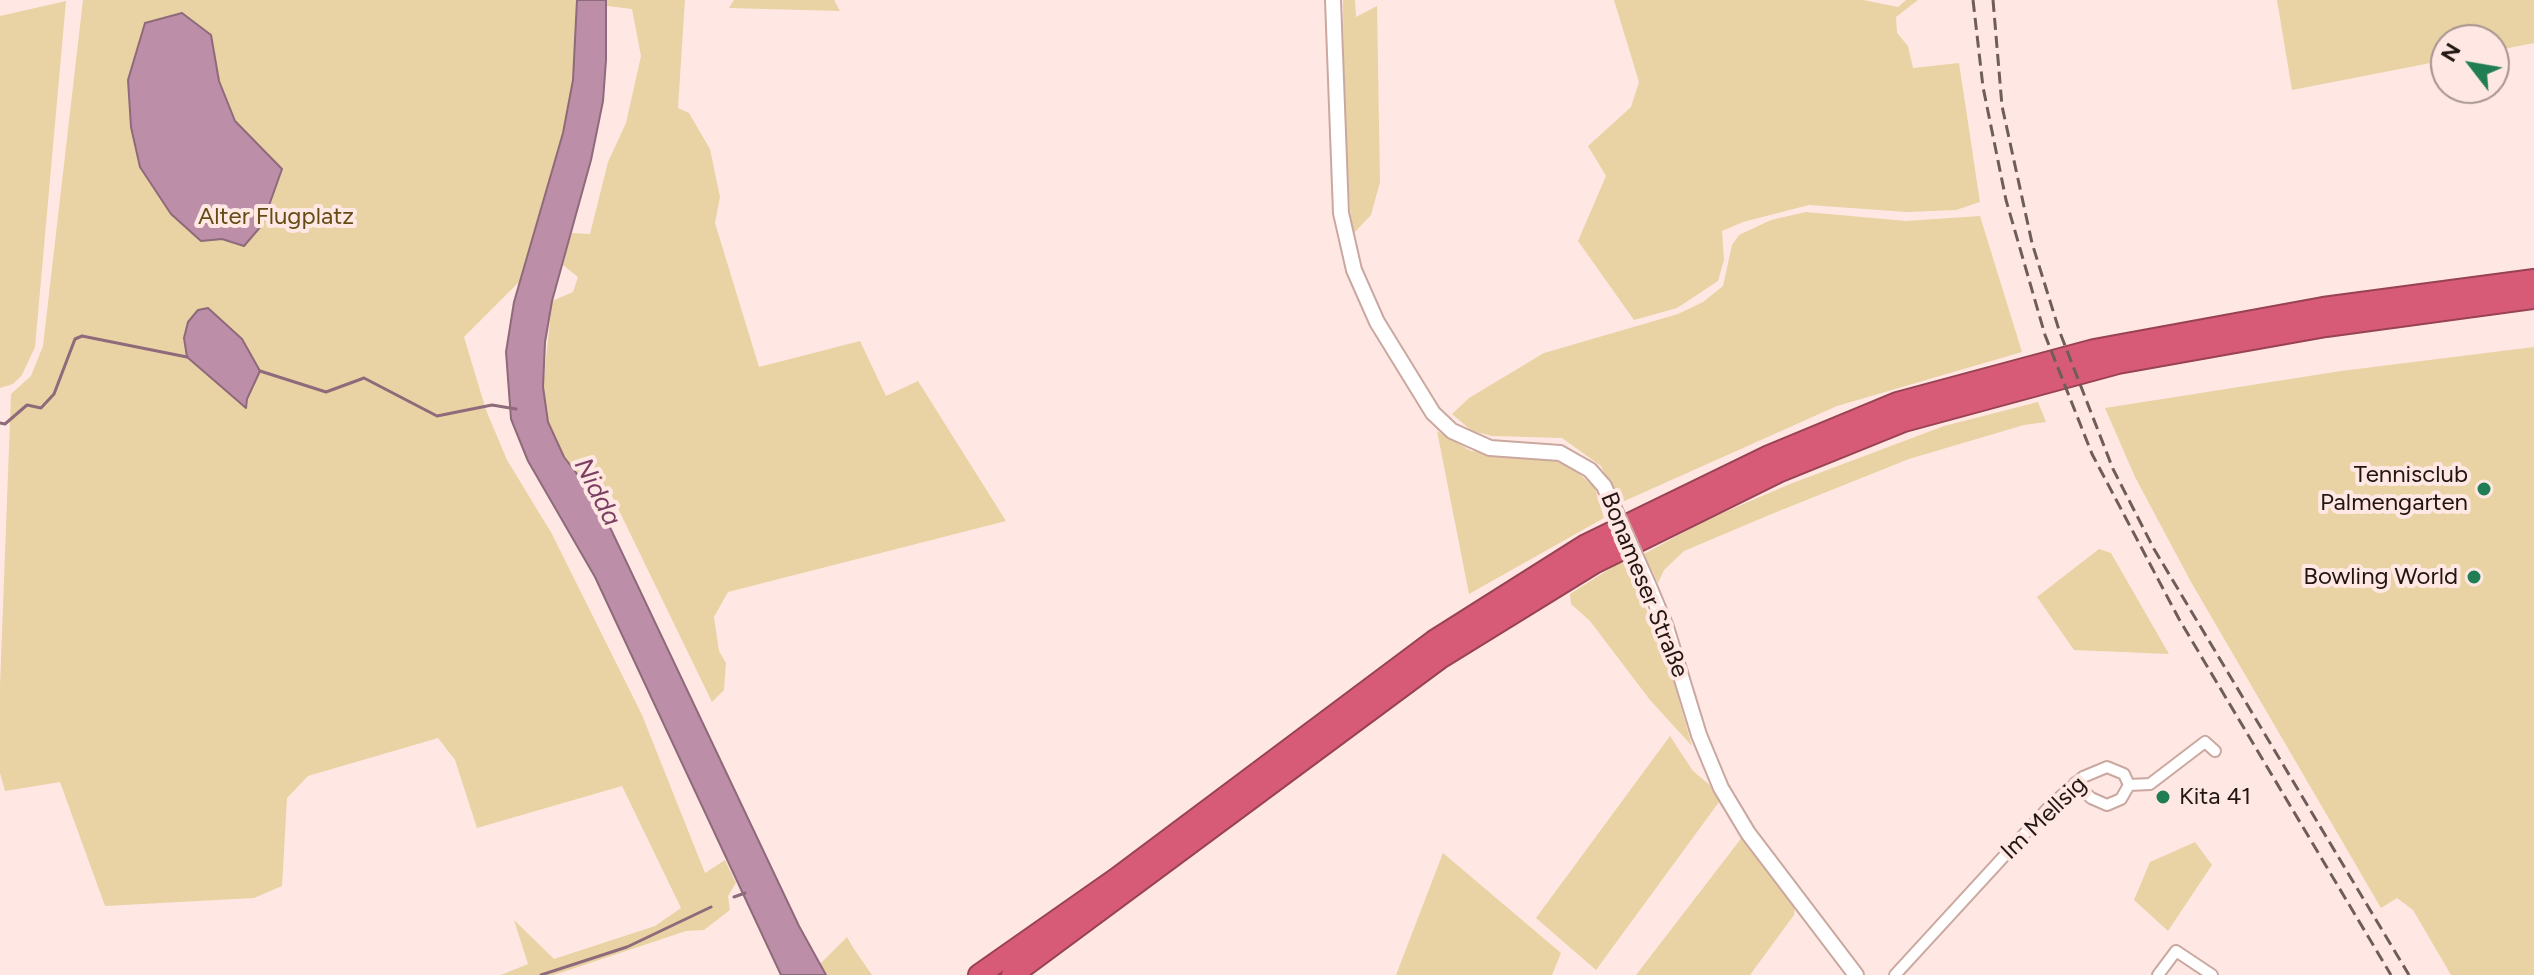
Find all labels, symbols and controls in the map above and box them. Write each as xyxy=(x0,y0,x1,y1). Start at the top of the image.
north arrow xyxy=(2430,24,2510,104)
text: N xyxy=(2435,38,2467,67)
park label: Alter Flugplatz xyxy=(198,203,354,231)
water label: Nidda xyxy=(567,453,627,531)
place label: Tennisclub Palmengarten xyxy=(2320,461,2468,517)
marker: Tennisclub Palmengarten xyxy=(2475,480,2493,498)
street label: Bonameser Straße xyxy=(1594,488,1694,682)
place label: Bowling World xyxy=(2303,563,2458,591)
marker: Bowling World xyxy=(2465,568,2483,586)
street label: Im Mellsig xyxy=(1995,770,2093,866)
place label: Kita 41 xyxy=(2179,783,2251,811)
marker: Kita 41 xyxy=(2154,788,2172,806)

